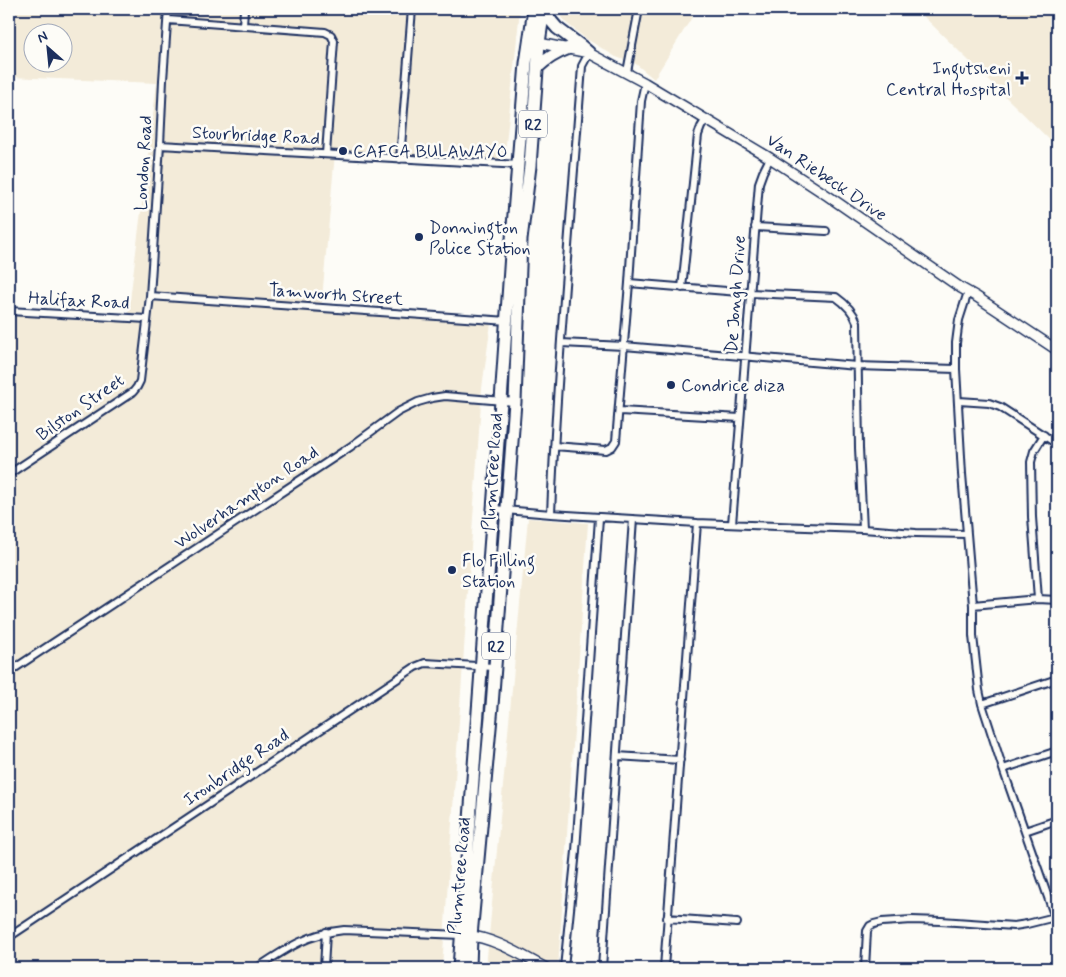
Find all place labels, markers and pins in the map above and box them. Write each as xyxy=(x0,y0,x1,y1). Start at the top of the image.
place label: Ingutsheni Central Hospital xyxy=(886,57,1011,102)
marker: Ingutsheni Central Hospital xyxy=(1015,71,1029,85)
place label: CAFCA BULAWAYO xyxy=(353,140,508,164)
marker: CAFCA BULAWAYO xyxy=(337,145,349,157)
place label: Donnington Police Station xyxy=(429,216,531,261)
marker: Donnington Police Station xyxy=(413,231,425,243)
place label: Condrice diza xyxy=(681,374,785,398)
marker: Condrice diza xyxy=(665,379,677,391)
place label: Flo Filling Station xyxy=(462,549,535,594)
marker: Flo Filling Station xyxy=(446,564,458,576)

